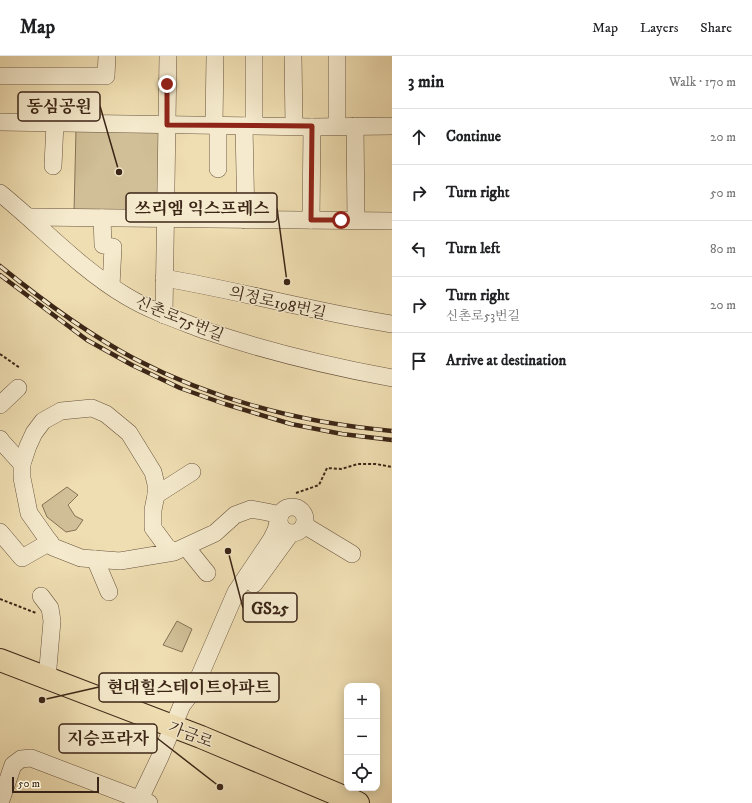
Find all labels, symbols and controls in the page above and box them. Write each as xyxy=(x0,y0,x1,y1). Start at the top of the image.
text: Map xyxy=(20,16,55,39)
text: Map xyxy=(592,19,618,37)
text: Layers xyxy=(640,19,678,37)
text: Share xyxy=(700,19,732,37)
text: 3 min xyxy=(408,71,444,93)
text: Walk · 170 m xyxy=(669,74,736,90)
route end xyxy=(158,75,176,93)
callout: 동심공원 xyxy=(18,92,100,121)
text: 동심공원 xyxy=(26,96,92,118)
icon: ahead xyxy=(408,126,430,148)
text: Continue xyxy=(446,127,501,146)
text: 20 m xyxy=(710,129,736,145)
icon: right xyxy=(408,182,430,204)
text: Turn right xyxy=(446,183,509,202)
text: 50 m xyxy=(710,185,736,201)
callout: 쓰리엠 익스프레스 xyxy=(126,193,277,222)
text: 쓰리엠 익스프레스 xyxy=(134,198,270,220)
route start xyxy=(332,211,350,229)
icon: left xyxy=(408,238,430,260)
text: Turn left xyxy=(446,239,500,258)
text: 80 m xyxy=(710,241,736,257)
street label: 의정로198번길 xyxy=(227,282,328,324)
text: Turn right xyxy=(446,286,509,305)
street label: 신촌로75번길 xyxy=(132,292,227,346)
icon: right xyxy=(408,294,430,316)
text: 20 m xyxy=(710,297,736,313)
text: 신촌로53번길 xyxy=(446,308,520,324)
icon: arrive xyxy=(408,350,430,372)
text: Arrive at destination xyxy=(446,351,566,370)
callout: GS25 xyxy=(243,593,297,622)
text: GS25 xyxy=(251,598,289,620)
callout: 현대힐스테이트아파트 xyxy=(99,673,279,702)
text: 현대힐스테이트아파트 xyxy=(107,677,272,699)
map controls xyxy=(344,683,380,791)
button: + xyxy=(344,683,380,719)
street label: 가금로 xyxy=(165,717,216,753)
button: − xyxy=(344,719,380,755)
callout: 지승프라자 xyxy=(59,724,157,753)
text: 지승프라자 xyxy=(67,728,150,750)
button: locate xyxy=(344,755,380,791)
scale bar xyxy=(12,775,99,794)
text: 50 m xyxy=(18,777,40,791)

